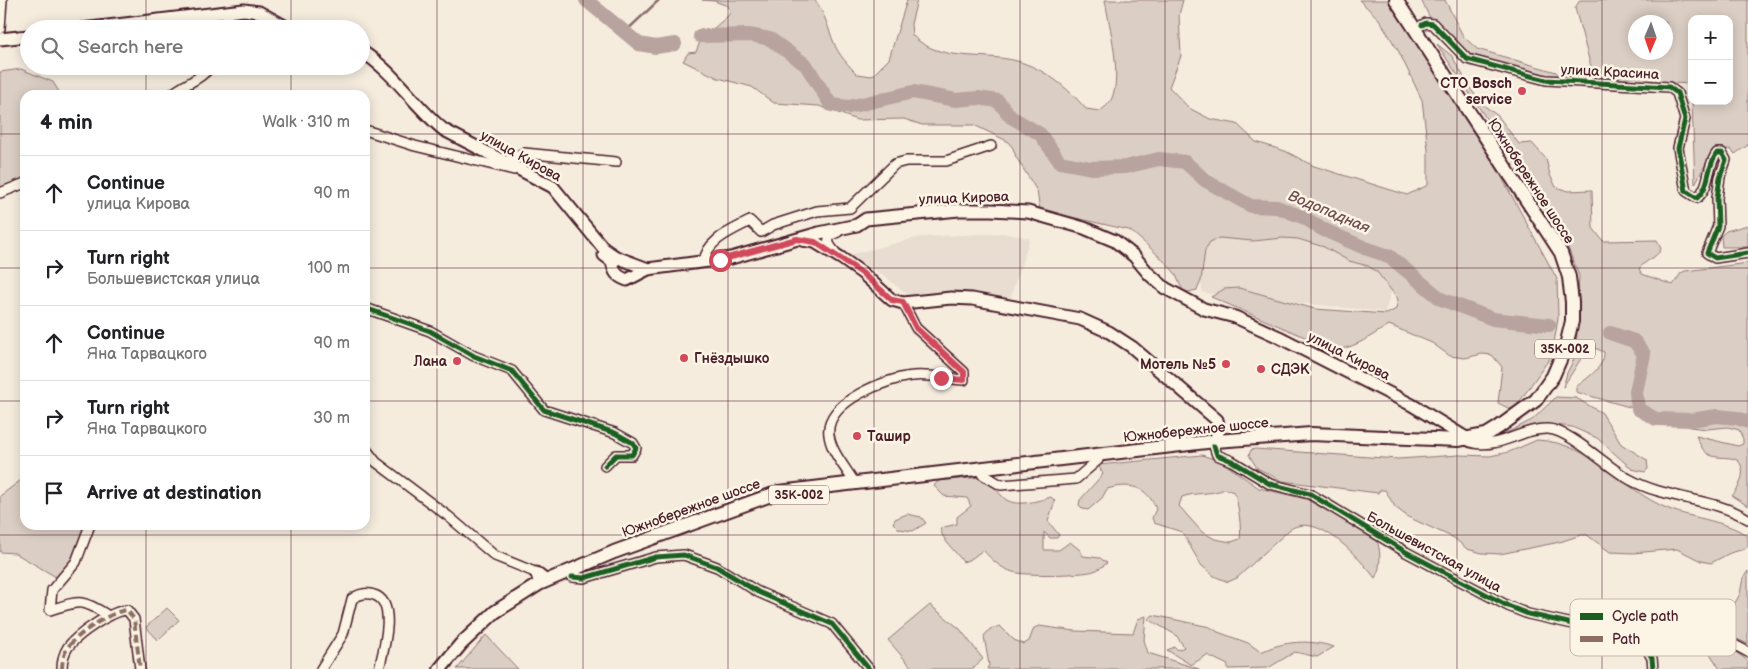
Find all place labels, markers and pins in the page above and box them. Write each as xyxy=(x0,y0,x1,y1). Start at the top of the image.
place label: СТО Bosch service xyxy=(1440,75,1512,108)
marker: СТО Bosch service xyxy=(1516,85,1528,97)
place label: Гнёздышко xyxy=(694,350,770,367)
marker: Гнёздышко xyxy=(678,352,690,364)
place label: Лана xyxy=(413,353,448,370)
marker: Лана xyxy=(451,355,463,367)
place label: Мотель №5 xyxy=(1140,356,1216,373)
marker: Мотель №5 xyxy=(1220,358,1232,370)
place label: СДЭК xyxy=(1271,361,1310,378)
marker: СДЭК xyxy=(1255,363,1267,375)
place label: Ташир xyxy=(867,428,911,445)
marker: Ташир xyxy=(851,430,863,442)

